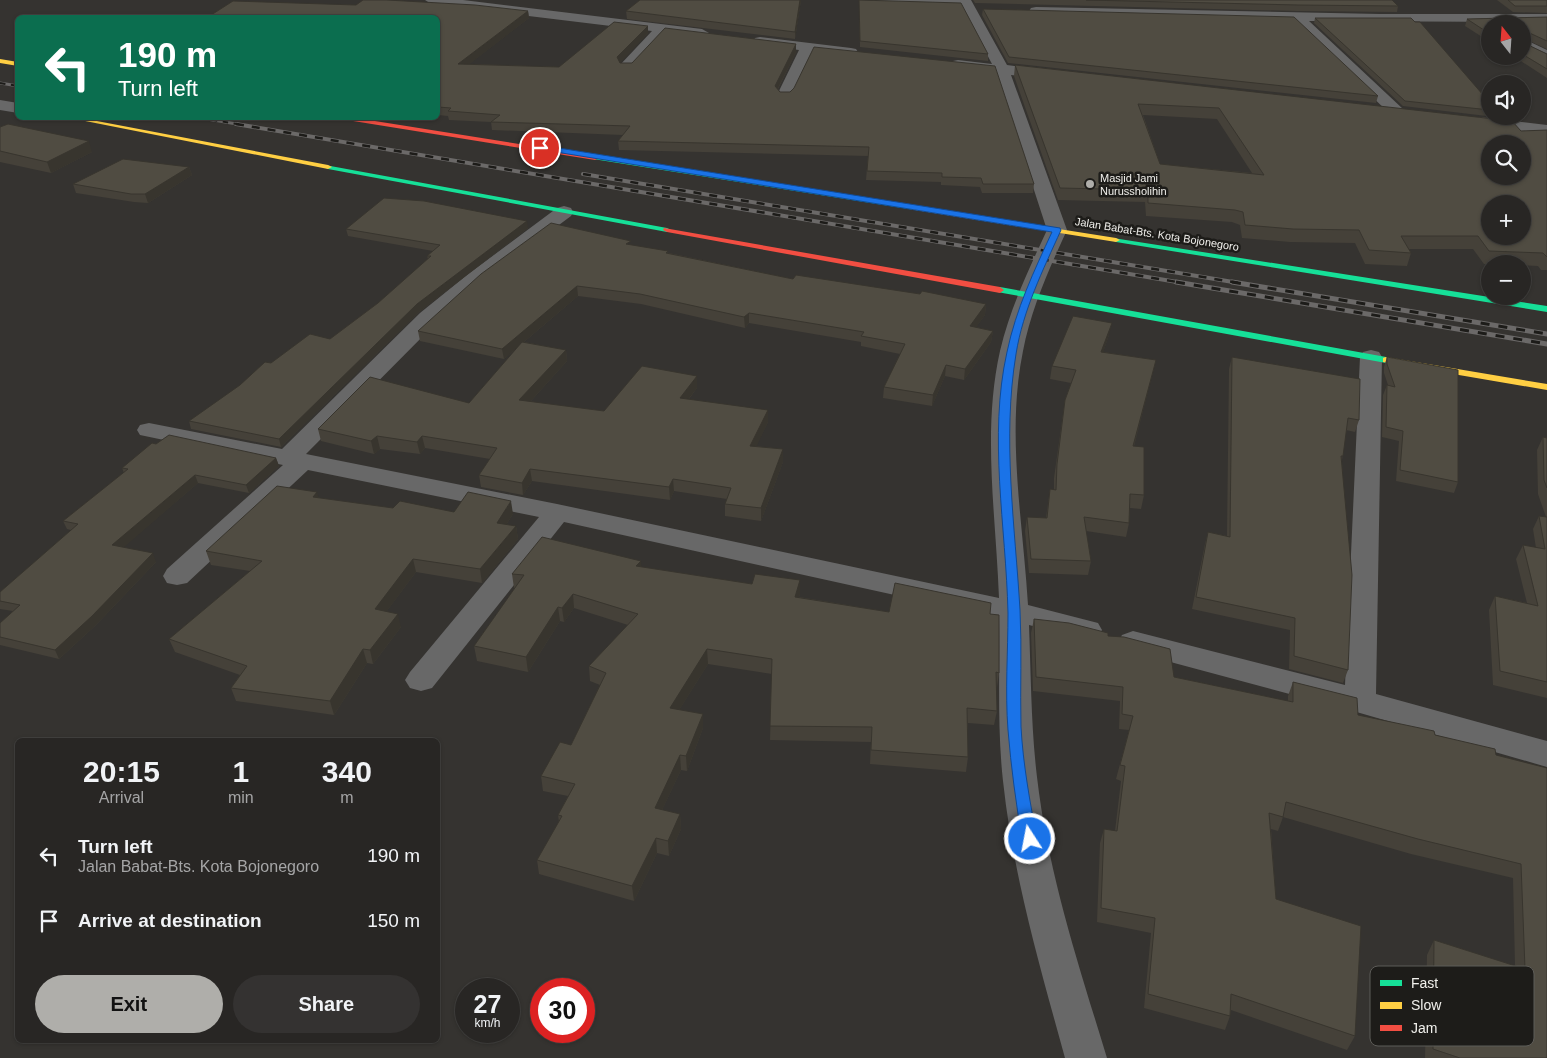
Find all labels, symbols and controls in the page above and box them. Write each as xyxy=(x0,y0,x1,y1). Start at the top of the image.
north arrow xyxy=(1481,15,1531,65)
map controls xyxy=(1481,15,1531,305)
icon: left xyxy=(35,35,100,100)
text: 190 m xyxy=(118,35,217,74)
button: sound xyxy=(1481,75,1531,125)
text: Turn left xyxy=(118,76,198,101)
pin xyxy=(519,127,561,169)
icon: arrive xyxy=(526,134,554,162)
button: search xyxy=(1481,135,1531,185)
place label: Masjid Jami Nurussholihin xyxy=(1100,172,1167,197)
marker: Masjid Jami Nurussholihin xyxy=(1084,178,1096,190)
button: + xyxy=(1481,195,1531,245)
street label: Jalan Babat-Bts. Kota Bojonegoro xyxy=(1074,215,1240,253)
button: − xyxy=(1481,255,1531,305)
text: 20:15 xyxy=(83,755,160,788)
text: 1 xyxy=(232,755,249,788)
text: 340 xyxy=(322,755,372,788)
text: Arrival xyxy=(99,789,144,806)
text: min xyxy=(228,789,254,806)
text: m xyxy=(340,789,353,806)
position arrow xyxy=(1003,812,1055,864)
text: Turn left xyxy=(78,836,153,857)
icon: left xyxy=(35,842,63,870)
text: 190 m xyxy=(367,845,420,866)
text: Jalan Babat-Bts. Kota Bojonegoro xyxy=(78,858,319,875)
icon: arrive xyxy=(35,907,63,935)
text: Arrive at destination xyxy=(78,910,262,931)
text: 150 m xyxy=(367,910,420,931)
legend xyxy=(1370,966,1534,1046)
button: Exit xyxy=(35,975,223,1033)
button: Share xyxy=(233,975,420,1033)
text: Fast xyxy=(1411,975,1438,991)
speed limit sign: 30 xyxy=(530,978,595,1043)
text: 27 xyxy=(474,990,501,1018)
text: Slow xyxy=(1411,997,1442,1013)
text: km/h xyxy=(474,1016,501,1030)
text: Jam xyxy=(1411,1020,1437,1036)

